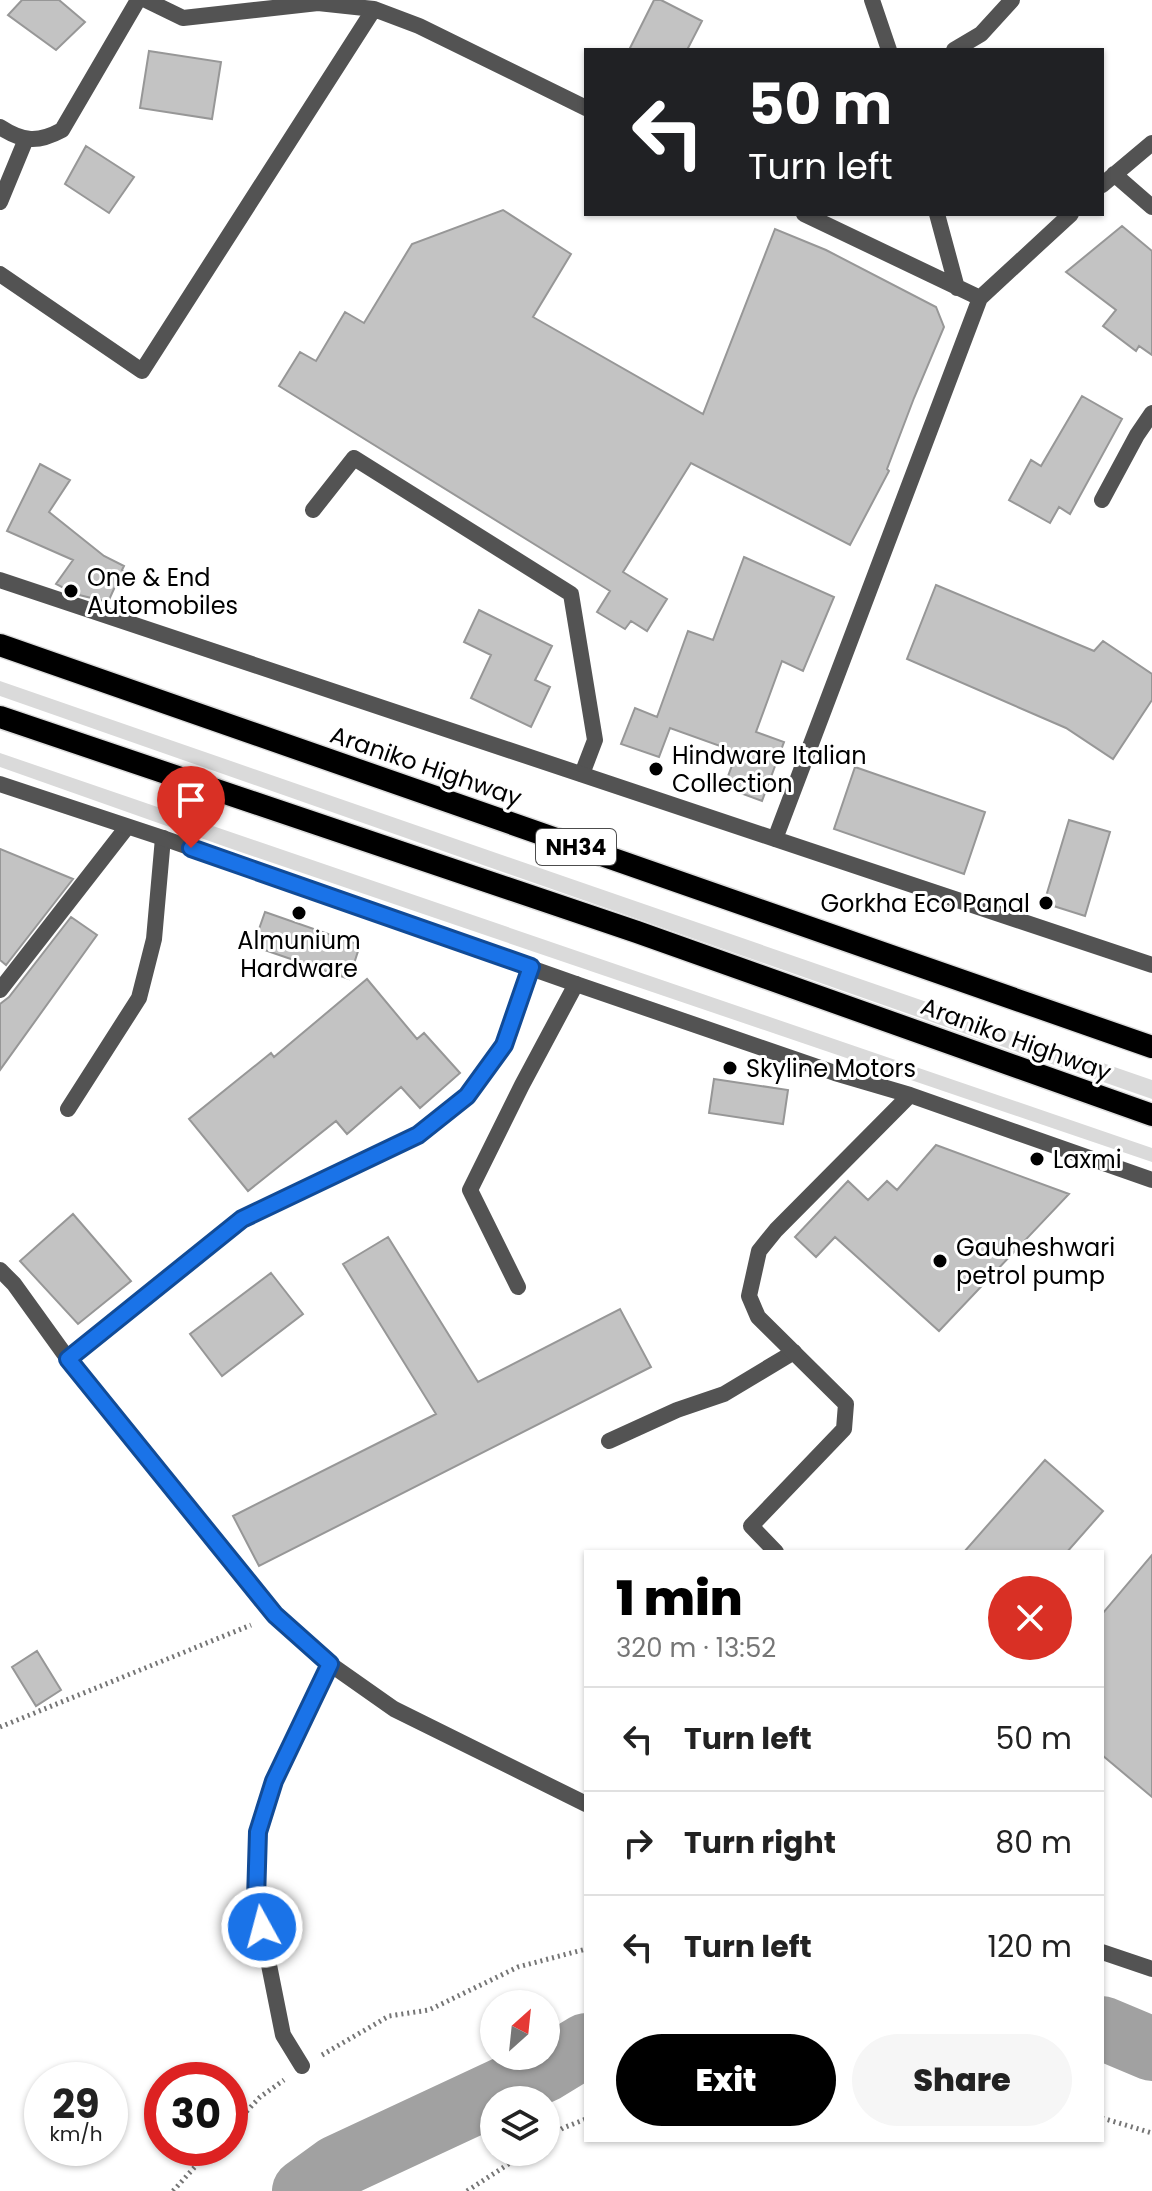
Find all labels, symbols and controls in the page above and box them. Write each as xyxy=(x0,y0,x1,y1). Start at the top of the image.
text: 50 m xyxy=(748,65,892,144)
icon: left xyxy=(616,80,720,184)
text: Turn left xyxy=(748,141,893,192)
place label: One & End Automobiles xyxy=(87,561,238,622)
marker: One & End Automobiles xyxy=(62,582,80,600)
street label: Araniko Highway xyxy=(326,718,527,814)
place label: Hindware Italian Collection xyxy=(672,739,867,800)
marker: Hindware Italian Collection xyxy=(647,760,665,778)
pin xyxy=(157,766,225,848)
icon: arrive xyxy=(169,778,213,822)
road number: NH34 xyxy=(536,829,616,865)
place label: Gorkha Eco Panal xyxy=(820,887,1030,920)
marker: Gorkha Eco Panal xyxy=(1037,894,1055,912)
marker: Almunium Hardware xyxy=(290,904,308,922)
place label: Almunium Hardware xyxy=(237,924,361,985)
street label: Araniko Highway xyxy=(916,989,1116,1089)
place label: Skyline Motors xyxy=(746,1052,916,1085)
marker: Skyline Motors xyxy=(721,1059,739,1077)
place label: Laxmi xyxy=(1053,1143,1122,1176)
marker: Laxmi xyxy=(1028,1150,1046,1168)
place label: Gauheshwari petrol pump xyxy=(956,1231,1115,1292)
marker: Gauheshwari petrol pump xyxy=(931,1252,949,1270)
text: 1 min xyxy=(616,1565,743,1632)
button: close xyxy=(988,1576,1072,1660)
text: 320 m · 13:52 xyxy=(616,1630,776,1666)
icon: left xyxy=(616,1717,660,1761)
text: Turn left xyxy=(684,1717,812,1760)
text: 50 m xyxy=(995,1717,1072,1760)
icon: right xyxy=(616,1821,660,1865)
text: Turn right xyxy=(684,1821,836,1864)
text: 80 m xyxy=(995,1821,1072,1864)
position arrow xyxy=(220,1885,304,1969)
icon: left xyxy=(616,1925,660,1969)
text: Turn left xyxy=(684,1925,812,1968)
text: 120 m xyxy=(987,1925,1072,1968)
north arrow xyxy=(480,1990,560,2070)
map controls xyxy=(480,1990,560,2166)
button: Exit xyxy=(616,2034,836,2126)
button: Share xyxy=(852,2034,1072,2126)
speed limit sign: 30 xyxy=(144,2062,248,2166)
text: 29 xyxy=(52,2076,100,2132)
button: layers xyxy=(480,2086,560,2166)
text: km/h xyxy=(49,2120,103,2148)

